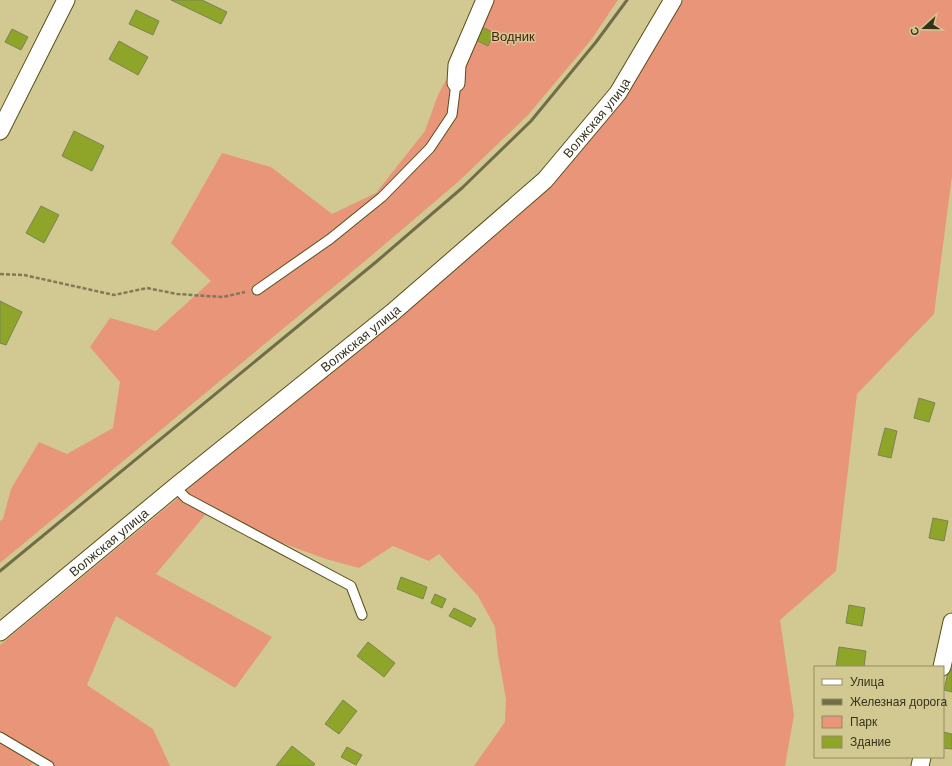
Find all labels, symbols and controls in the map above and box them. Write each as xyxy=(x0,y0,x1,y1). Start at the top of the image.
north arrow xyxy=(904,8,944,48)
text: С xyxy=(908,26,922,37)
park label: Водник xyxy=(491,29,535,44)
street label: Волжская улица xyxy=(560,74,633,160)
street label: Волжская улица xyxy=(317,301,404,375)
street label: Волжская улица xyxy=(66,504,152,579)
legend xyxy=(814,666,944,758)
text: Улица xyxy=(850,675,884,689)
text: Железная дорога xyxy=(850,695,947,709)
text: Парк xyxy=(850,715,878,729)
text: Здание xyxy=(850,735,891,749)

